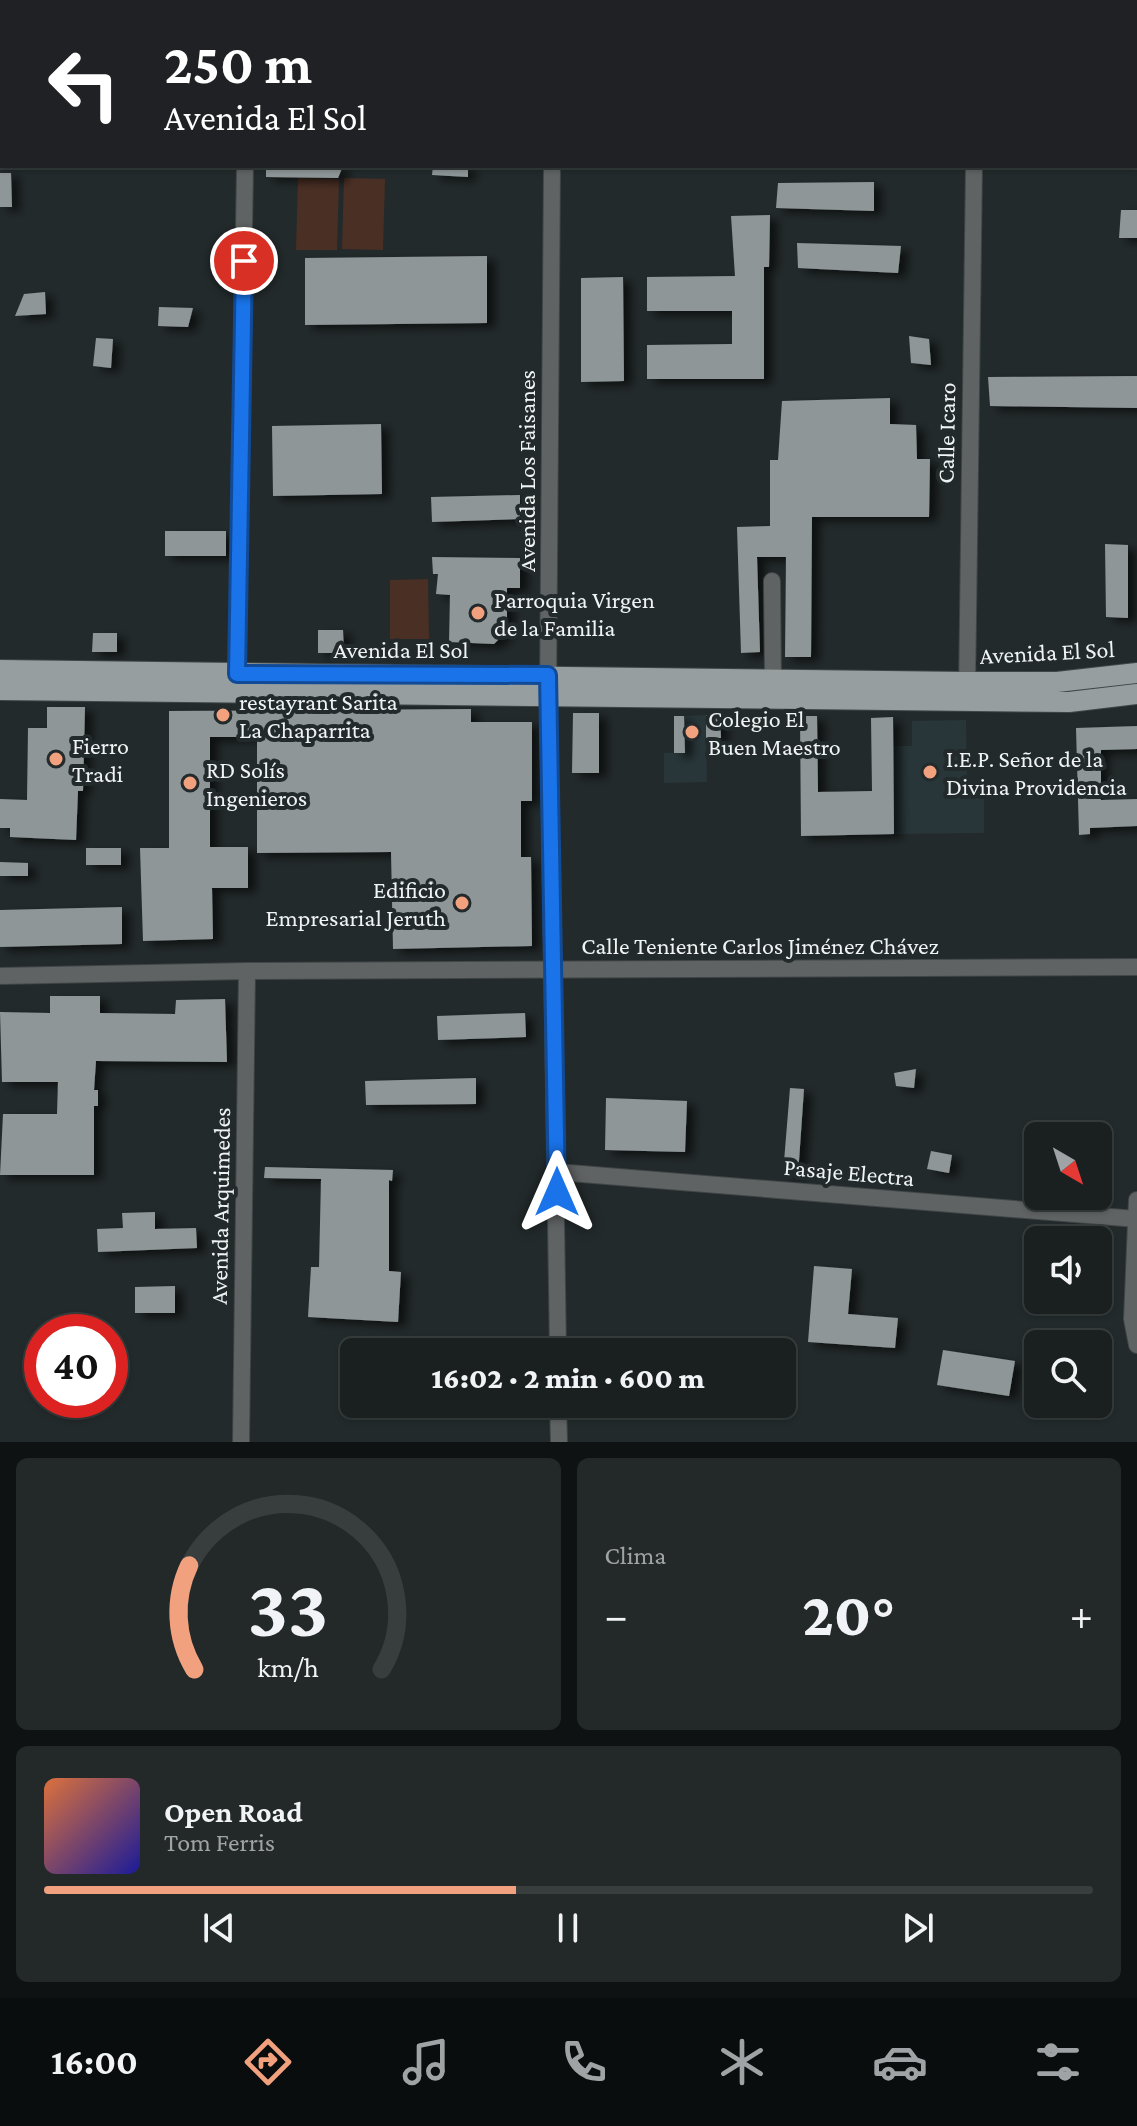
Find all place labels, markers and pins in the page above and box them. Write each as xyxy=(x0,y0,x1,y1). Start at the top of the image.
pin xyxy=(210,227,278,295)
place label: Parroquia Virgen de la Familia xyxy=(494,586,655,641)
marker: Parroquia Virgen de la Familia xyxy=(469,604,487,622)
place label: restayrant Sarita La Chaparrita xyxy=(239,688,398,743)
place label: Colegio El Buen Maestro xyxy=(708,705,841,760)
marker: restayrant Sarita La Chaparrita xyxy=(214,706,232,724)
marker: Colegio El Buen Maestro xyxy=(683,723,701,741)
place label: Fierro Tradi xyxy=(72,732,129,787)
place label: I.E.P. Señor de la Divina Providencia xyxy=(946,745,1127,800)
marker: Fierro Tradi xyxy=(47,750,65,768)
place label: RD Solís Ingenieros xyxy=(206,756,307,811)
marker: I.E.P. Señor de la Divina Providencia xyxy=(921,763,939,781)
marker: RD Solís Ingenieros xyxy=(181,774,199,792)
place label: Edificio Empresarial Jeruth xyxy=(266,876,446,931)
marker: Edificio Empresarial Jeruth xyxy=(453,894,471,912)

